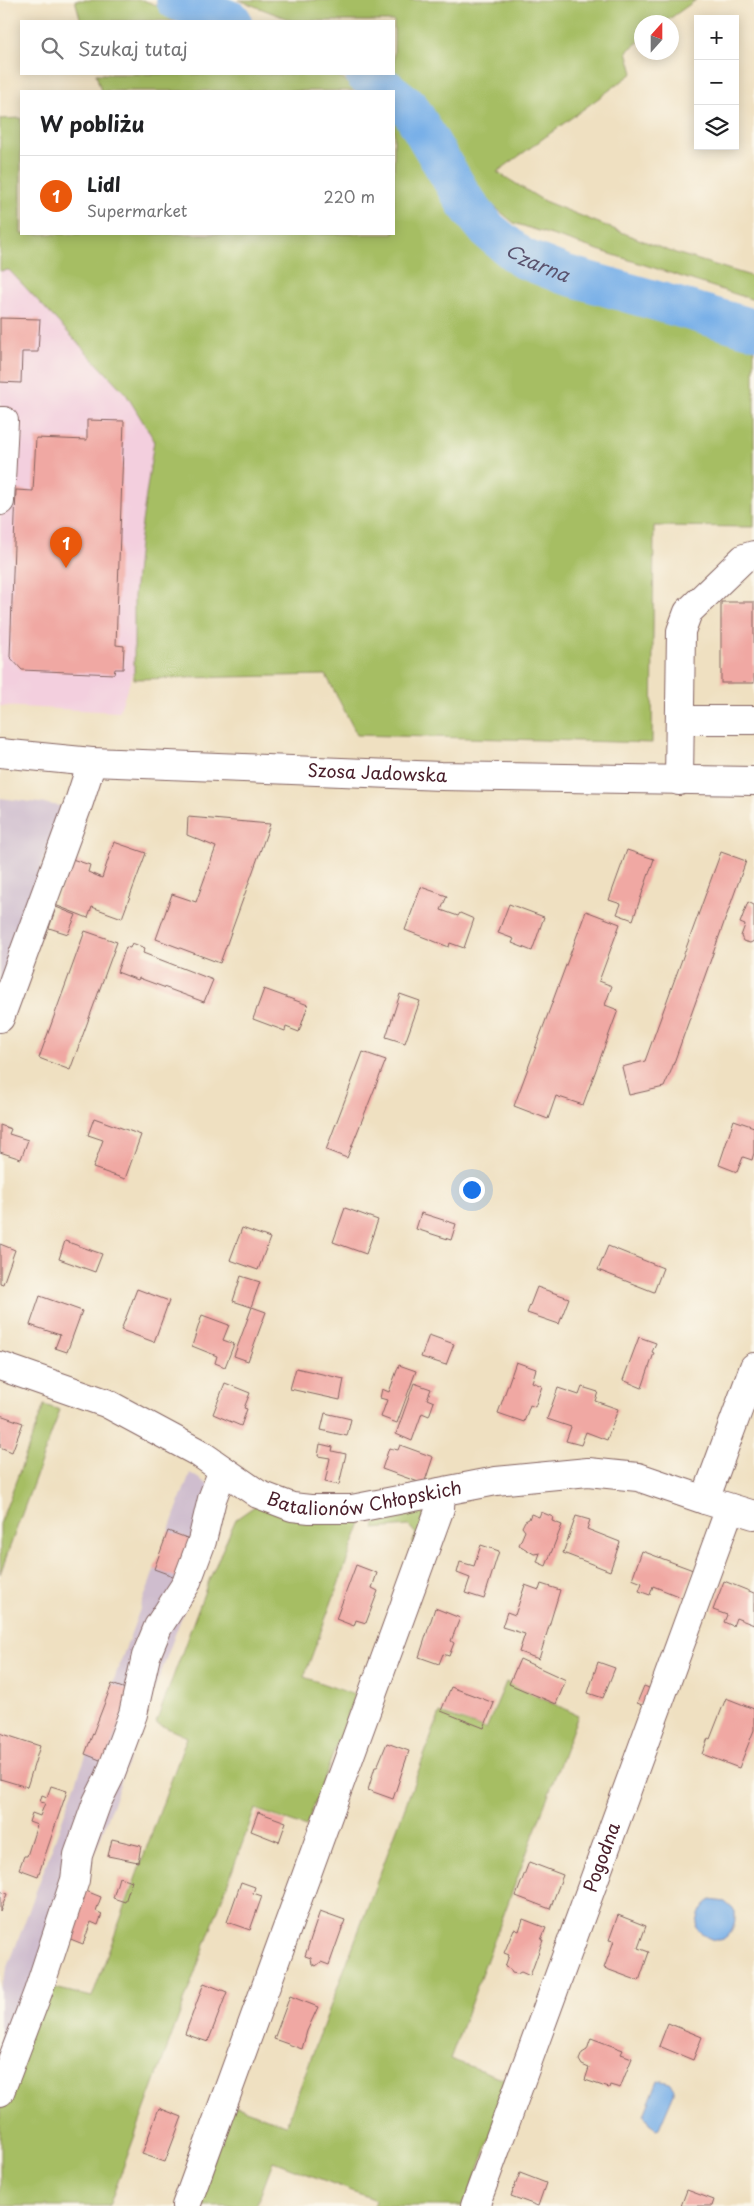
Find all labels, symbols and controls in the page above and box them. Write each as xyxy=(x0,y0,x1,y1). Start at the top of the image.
north arrow xyxy=(634,15,679,60)
map controls xyxy=(694,15,739,150)
button: + xyxy=(694,15,739,60)
search box xyxy=(20,20,395,75)
icon: search xyxy=(38,34,66,62)
text: Szukaj tutaj xyxy=(78,34,188,62)
button: − xyxy=(694,60,739,105)
button: layers xyxy=(694,105,739,150)
text: W pobliżu xyxy=(40,107,145,139)
text: Lidl xyxy=(87,170,121,198)
text: 1 xyxy=(52,184,60,208)
text: 220 m xyxy=(324,184,375,208)
text: Supermarket xyxy=(87,198,187,222)
water label: Czarna xyxy=(500,235,575,289)
pin: 1 xyxy=(50,527,82,568)
street label: Szosa Jadowska xyxy=(307,756,448,788)
your location xyxy=(459,1177,485,1203)
street label: Batalionów Chłopskich xyxy=(263,1473,464,1521)
street label: Pogodna xyxy=(576,1817,626,1896)

